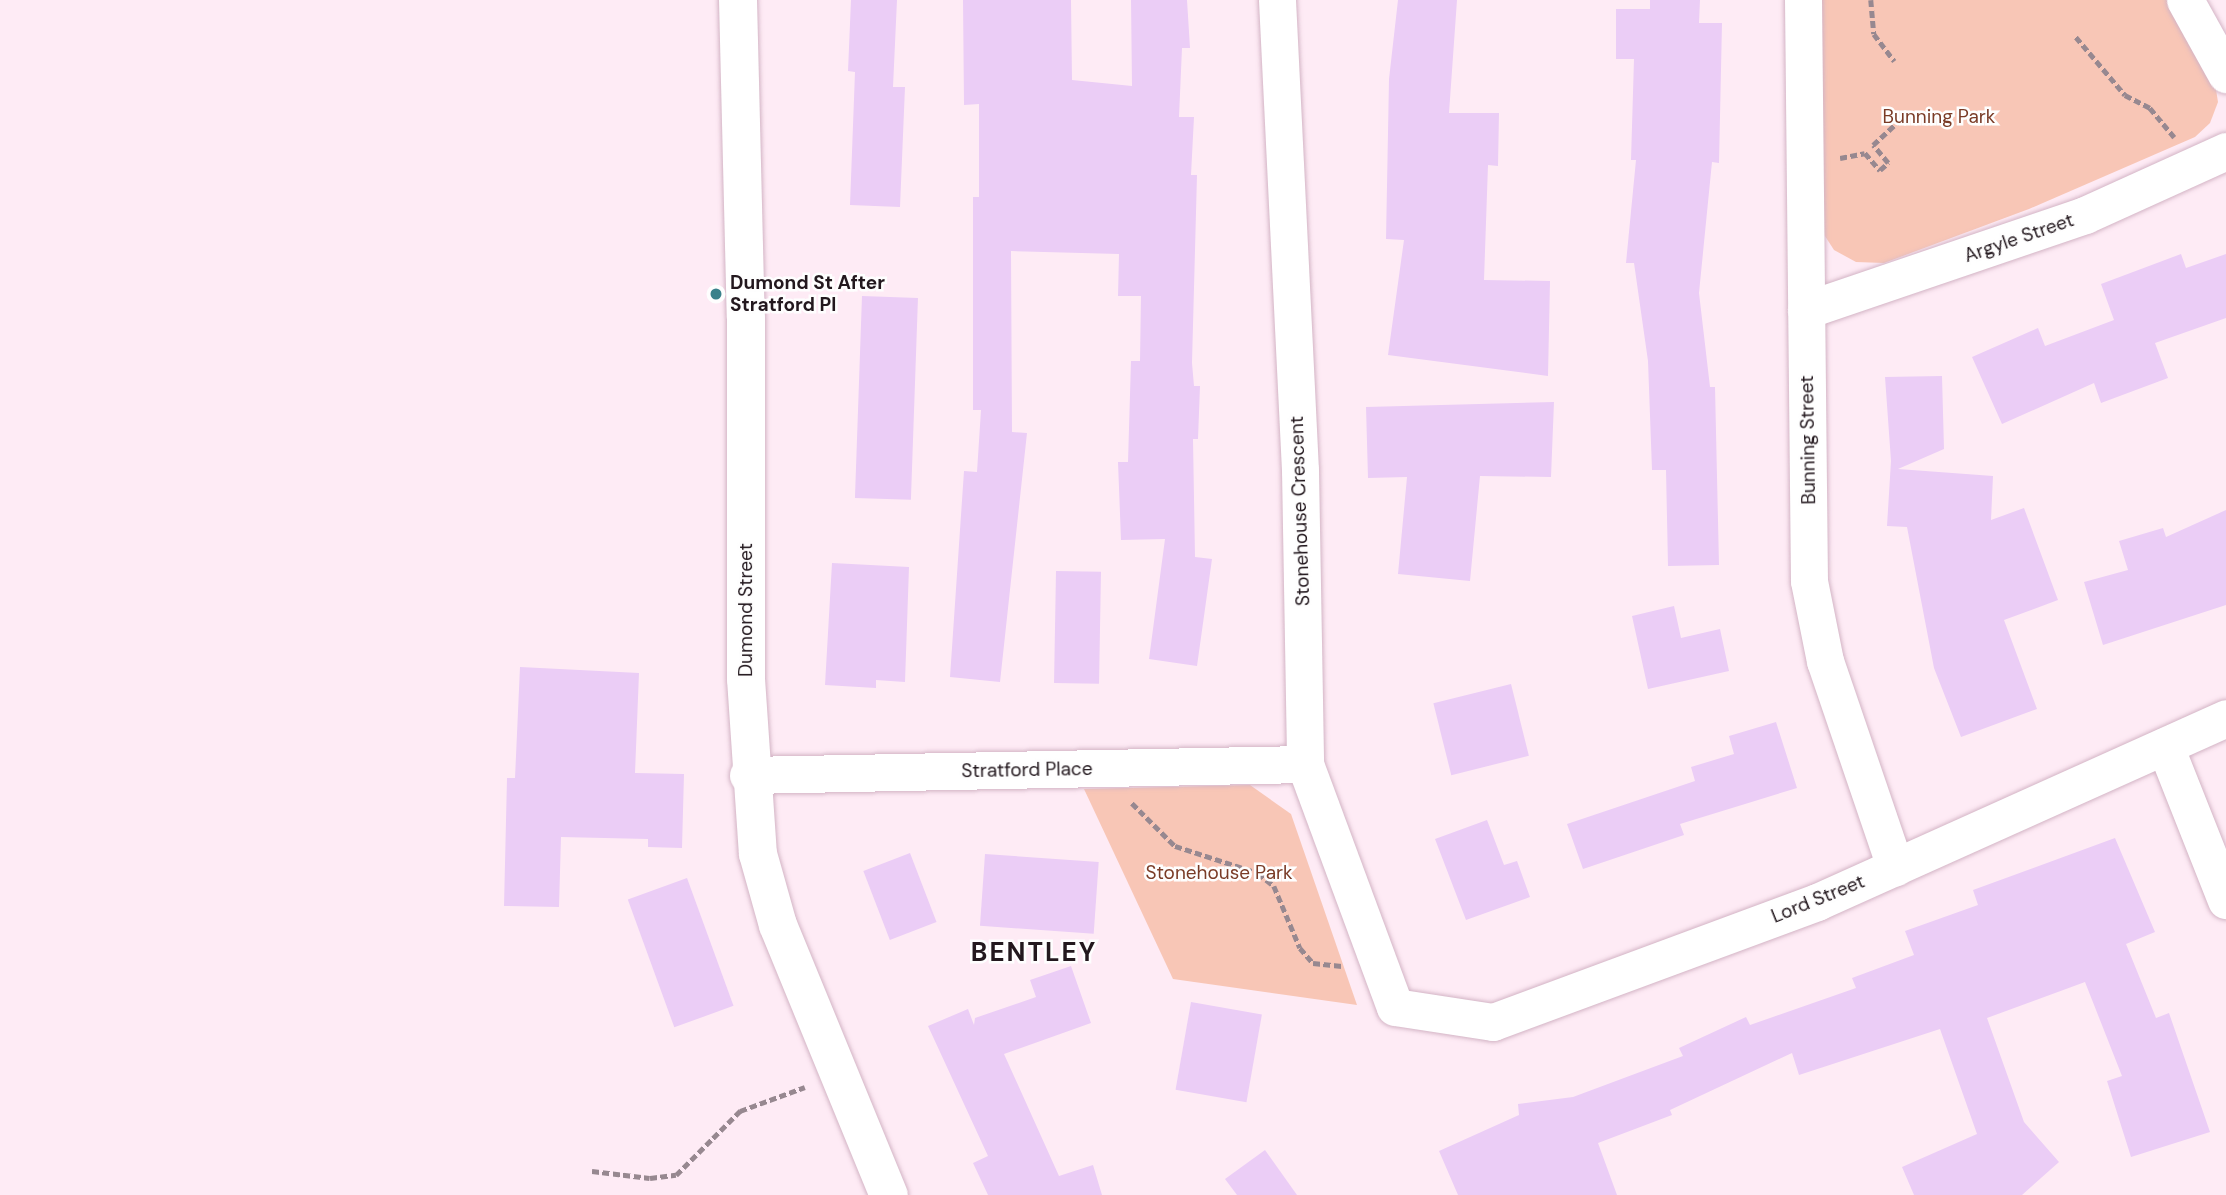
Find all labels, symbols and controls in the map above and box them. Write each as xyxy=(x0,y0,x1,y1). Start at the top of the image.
park label: Bunning Park xyxy=(1883,106,1995,128)
street label: Argyle Street xyxy=(1961,209,2077,267)
place label: Dumond St After Stratford Pl xyxy=(730,272,885,316)
marker: Dumond St After Stratford Pl xyxy=(708,286,724,302)
street label: Bunning Street xyxy=(1795,375,1821,505)
street label: Stonehouse Crescent xyxy=(1285,416,1315,606)
street label: Dumond Street xyxy=(735,543,757,677)
street label: Stratford Place xyxy=(961,757,1093,783)
park label: Stonehouse Park xyxy=(1145,862,1293,884)
street label: Lord Street xyxy=(1768,870,1868,928)
district label: BENTLEY xyxy=(972,937,1096,969)

